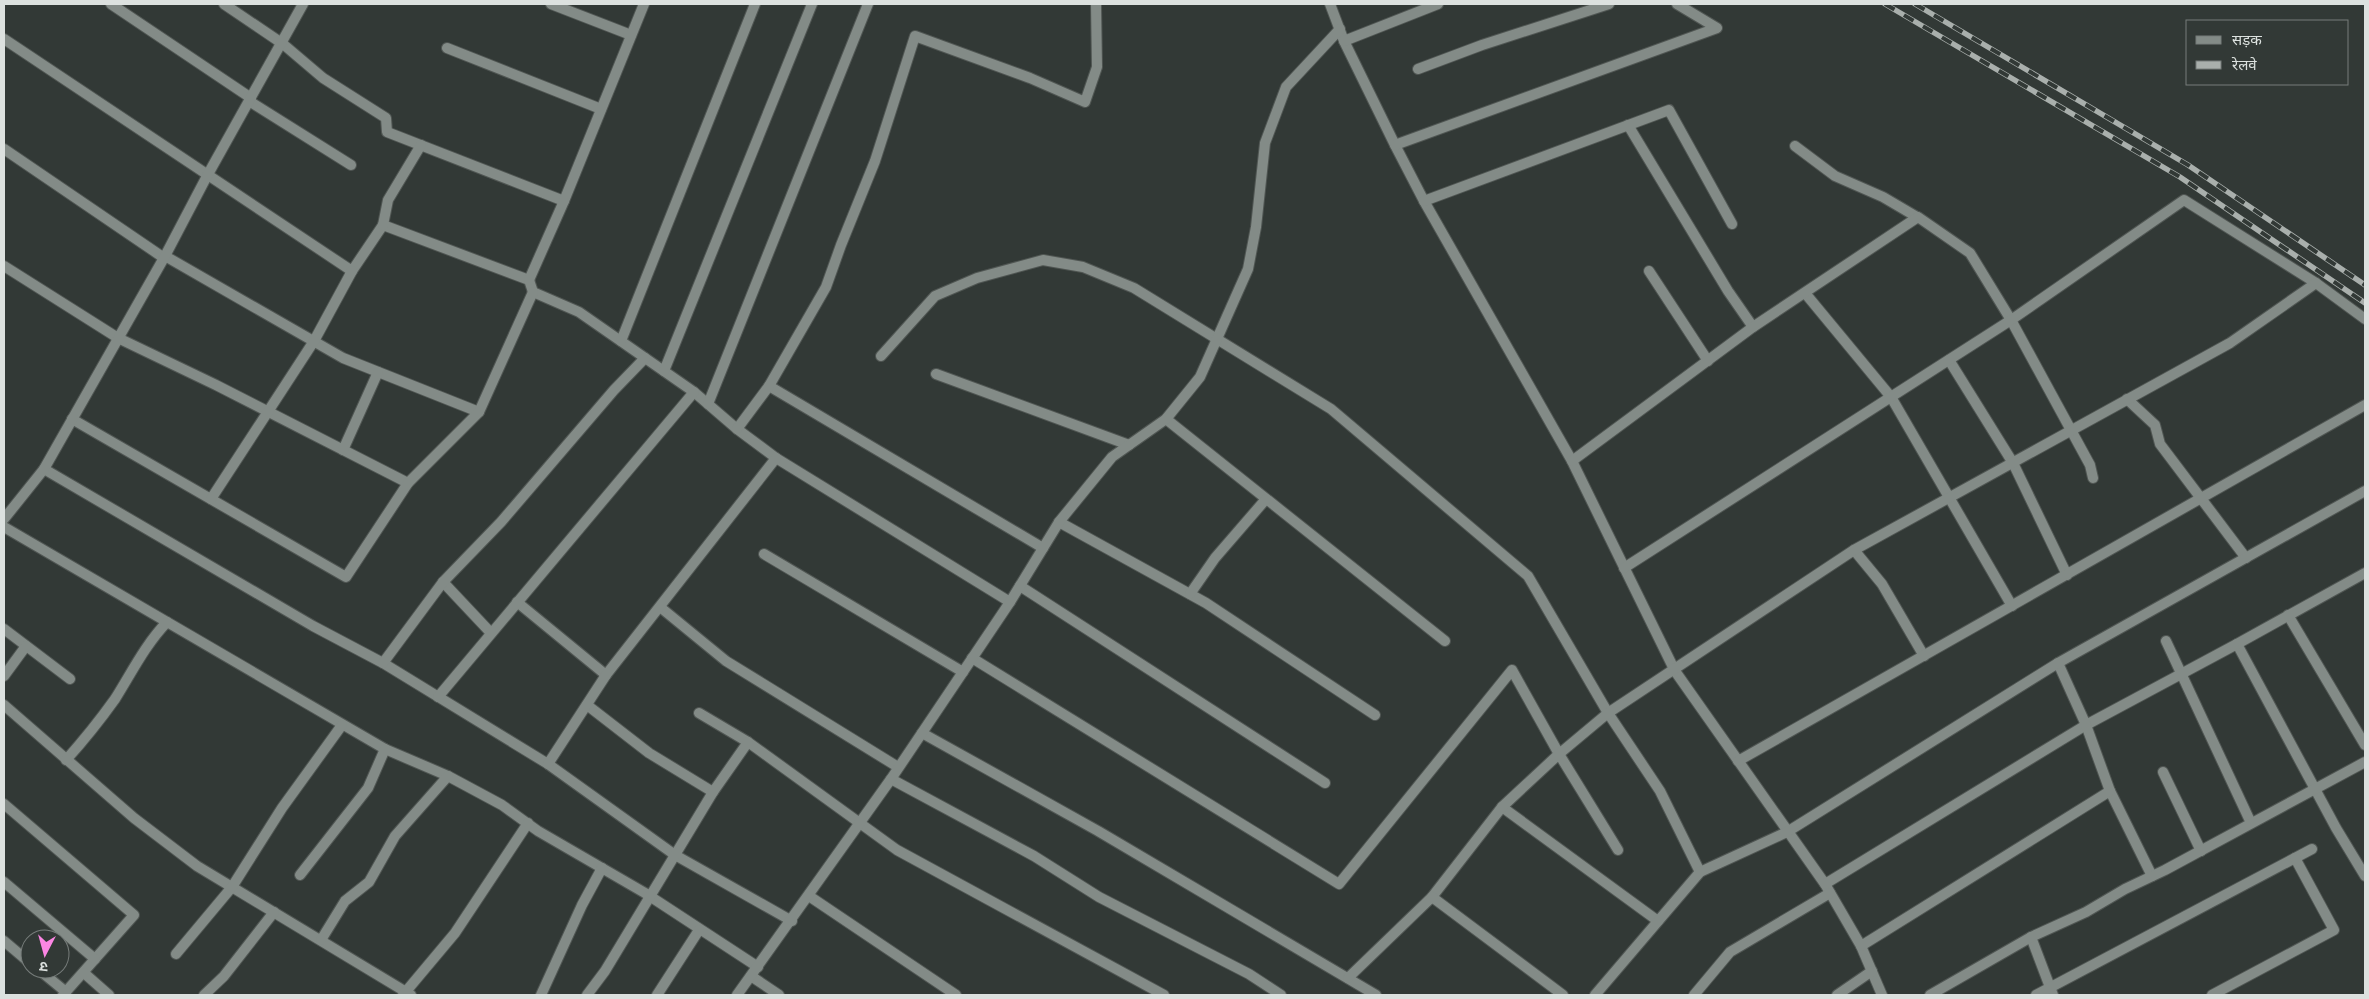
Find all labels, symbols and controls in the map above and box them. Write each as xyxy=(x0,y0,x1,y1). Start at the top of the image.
legend xyxy=(2186,20,2349,85)
text: सड़क xyxy=(2232,31,2262,49)
text: रेलवे xyxy=(2231,56,2257,74)
north arrow xyxy=(20,929,70,979)
text: उ xyxy=(38,957,49,975)

